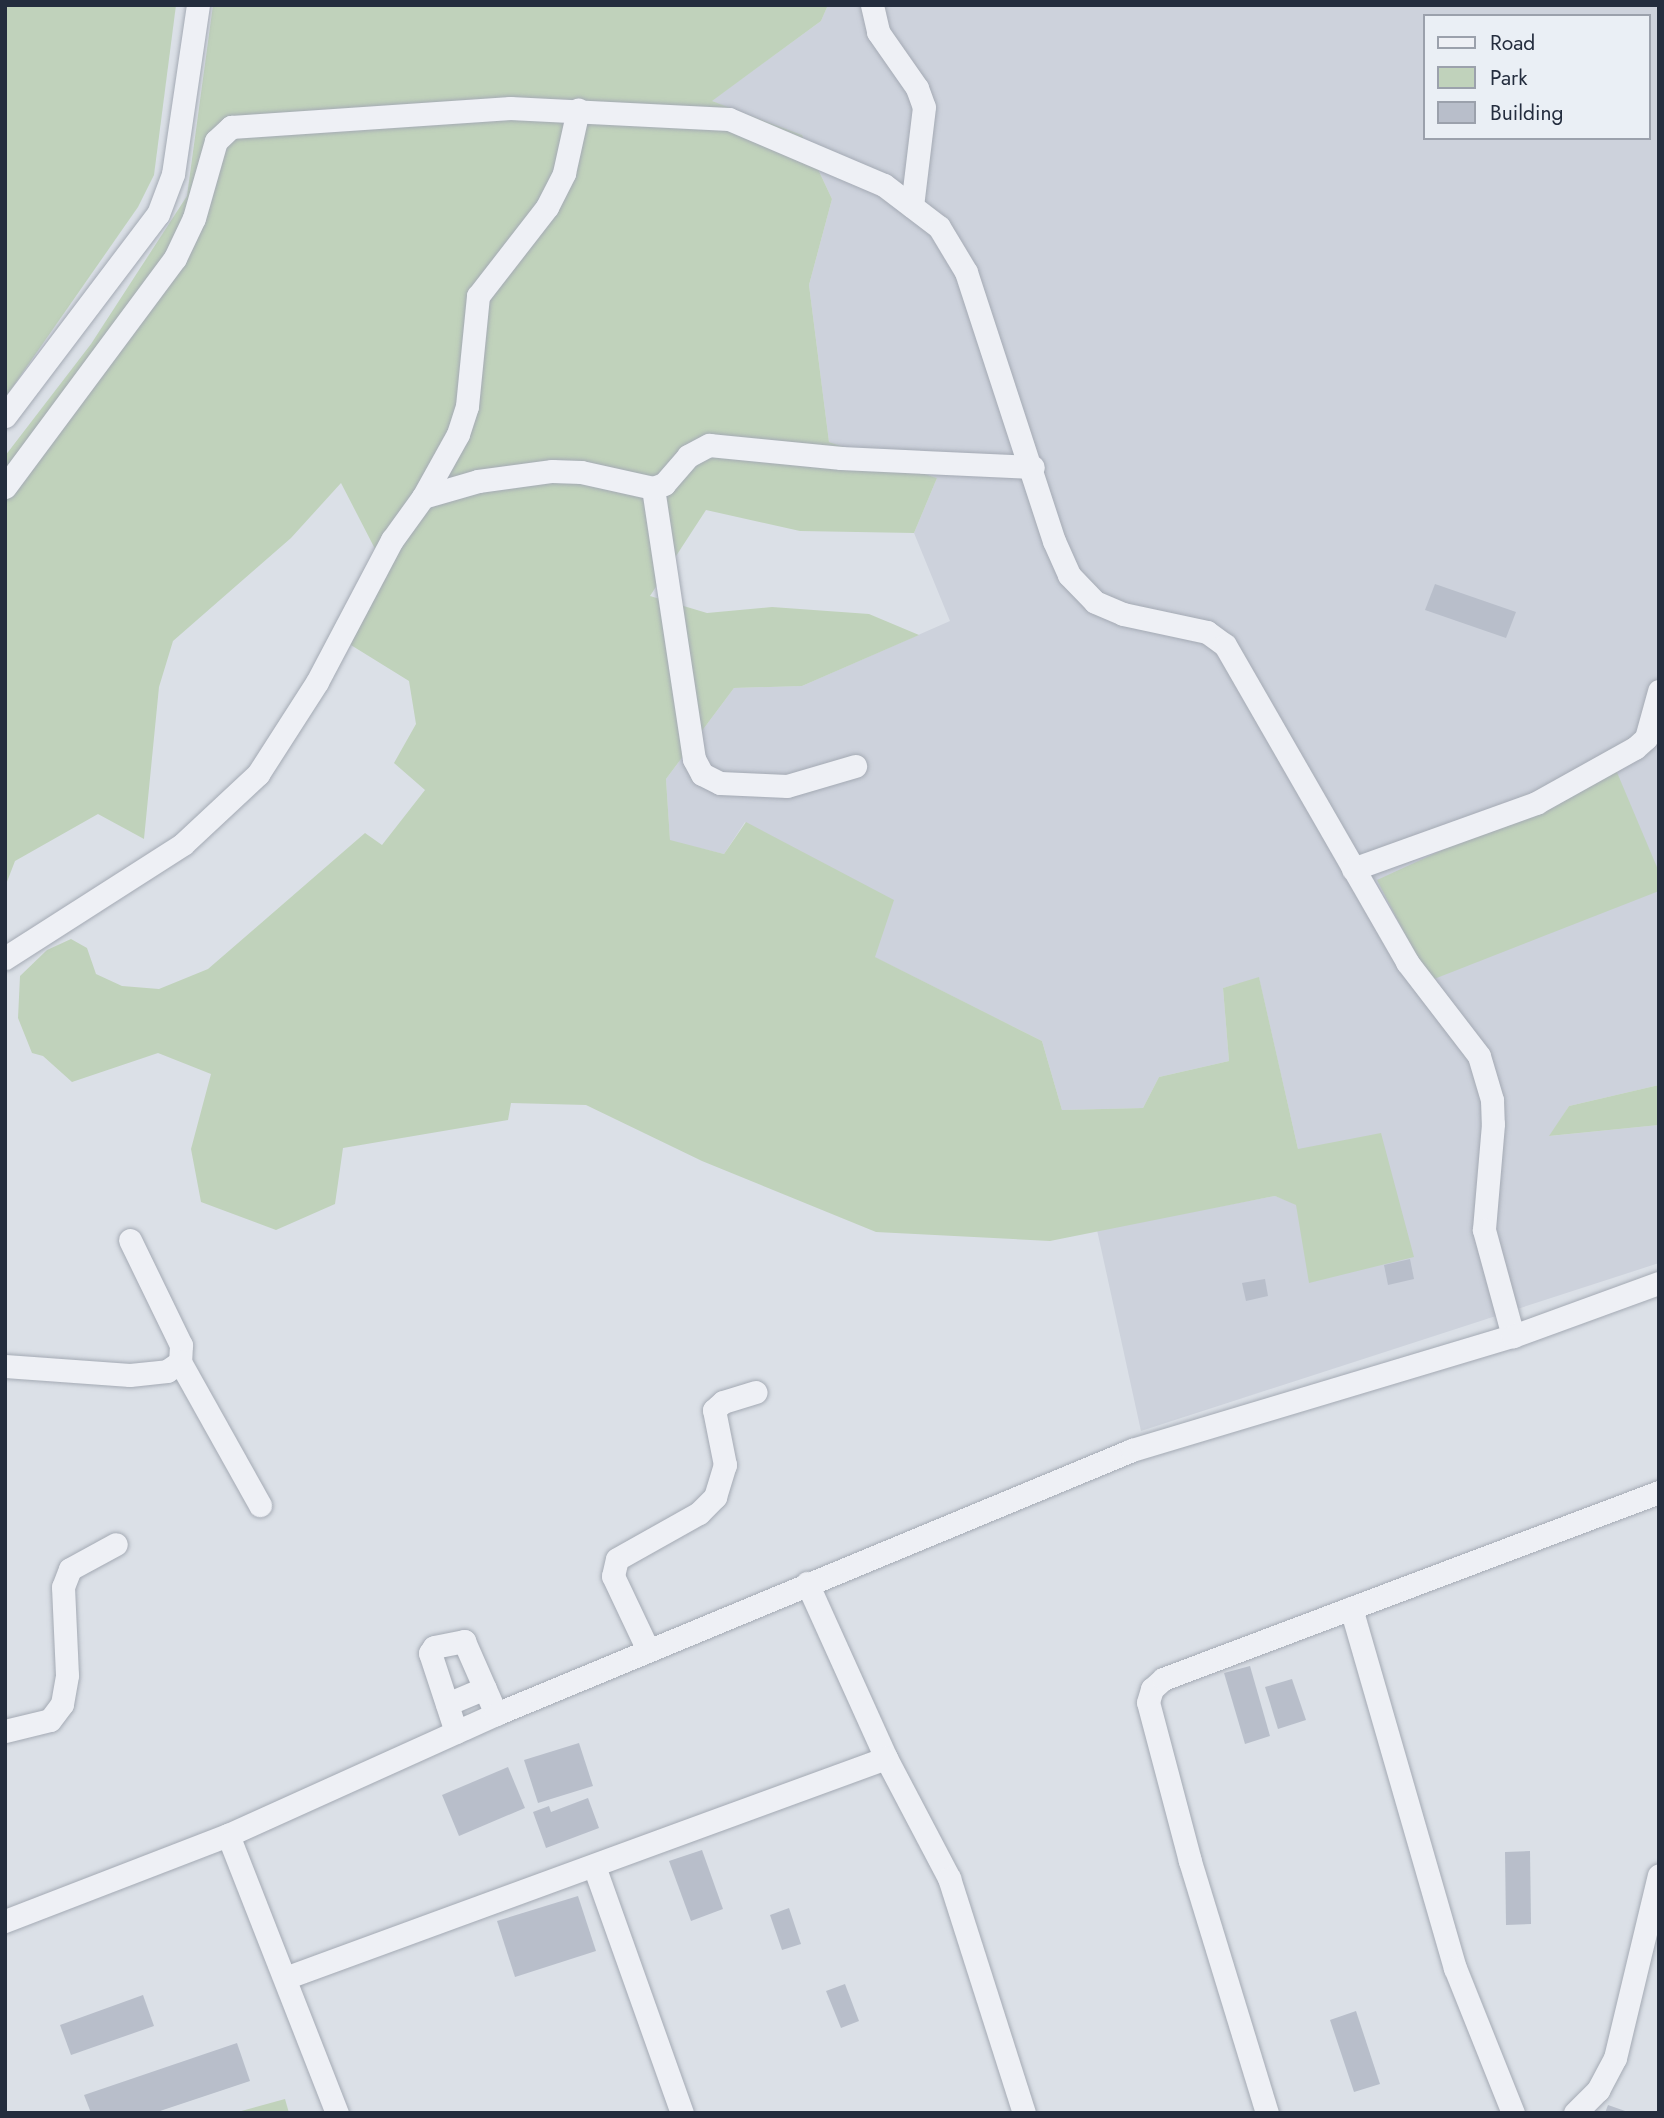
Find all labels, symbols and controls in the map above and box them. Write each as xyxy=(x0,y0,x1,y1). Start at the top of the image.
legend xyxy=(1422,14,1650,140)
text: Road xyxy=(1490,28,1535,58)
text: Park xyxy=(1490,63,1527,93)
text: Building xyxy=(1490,98,1563,128)

